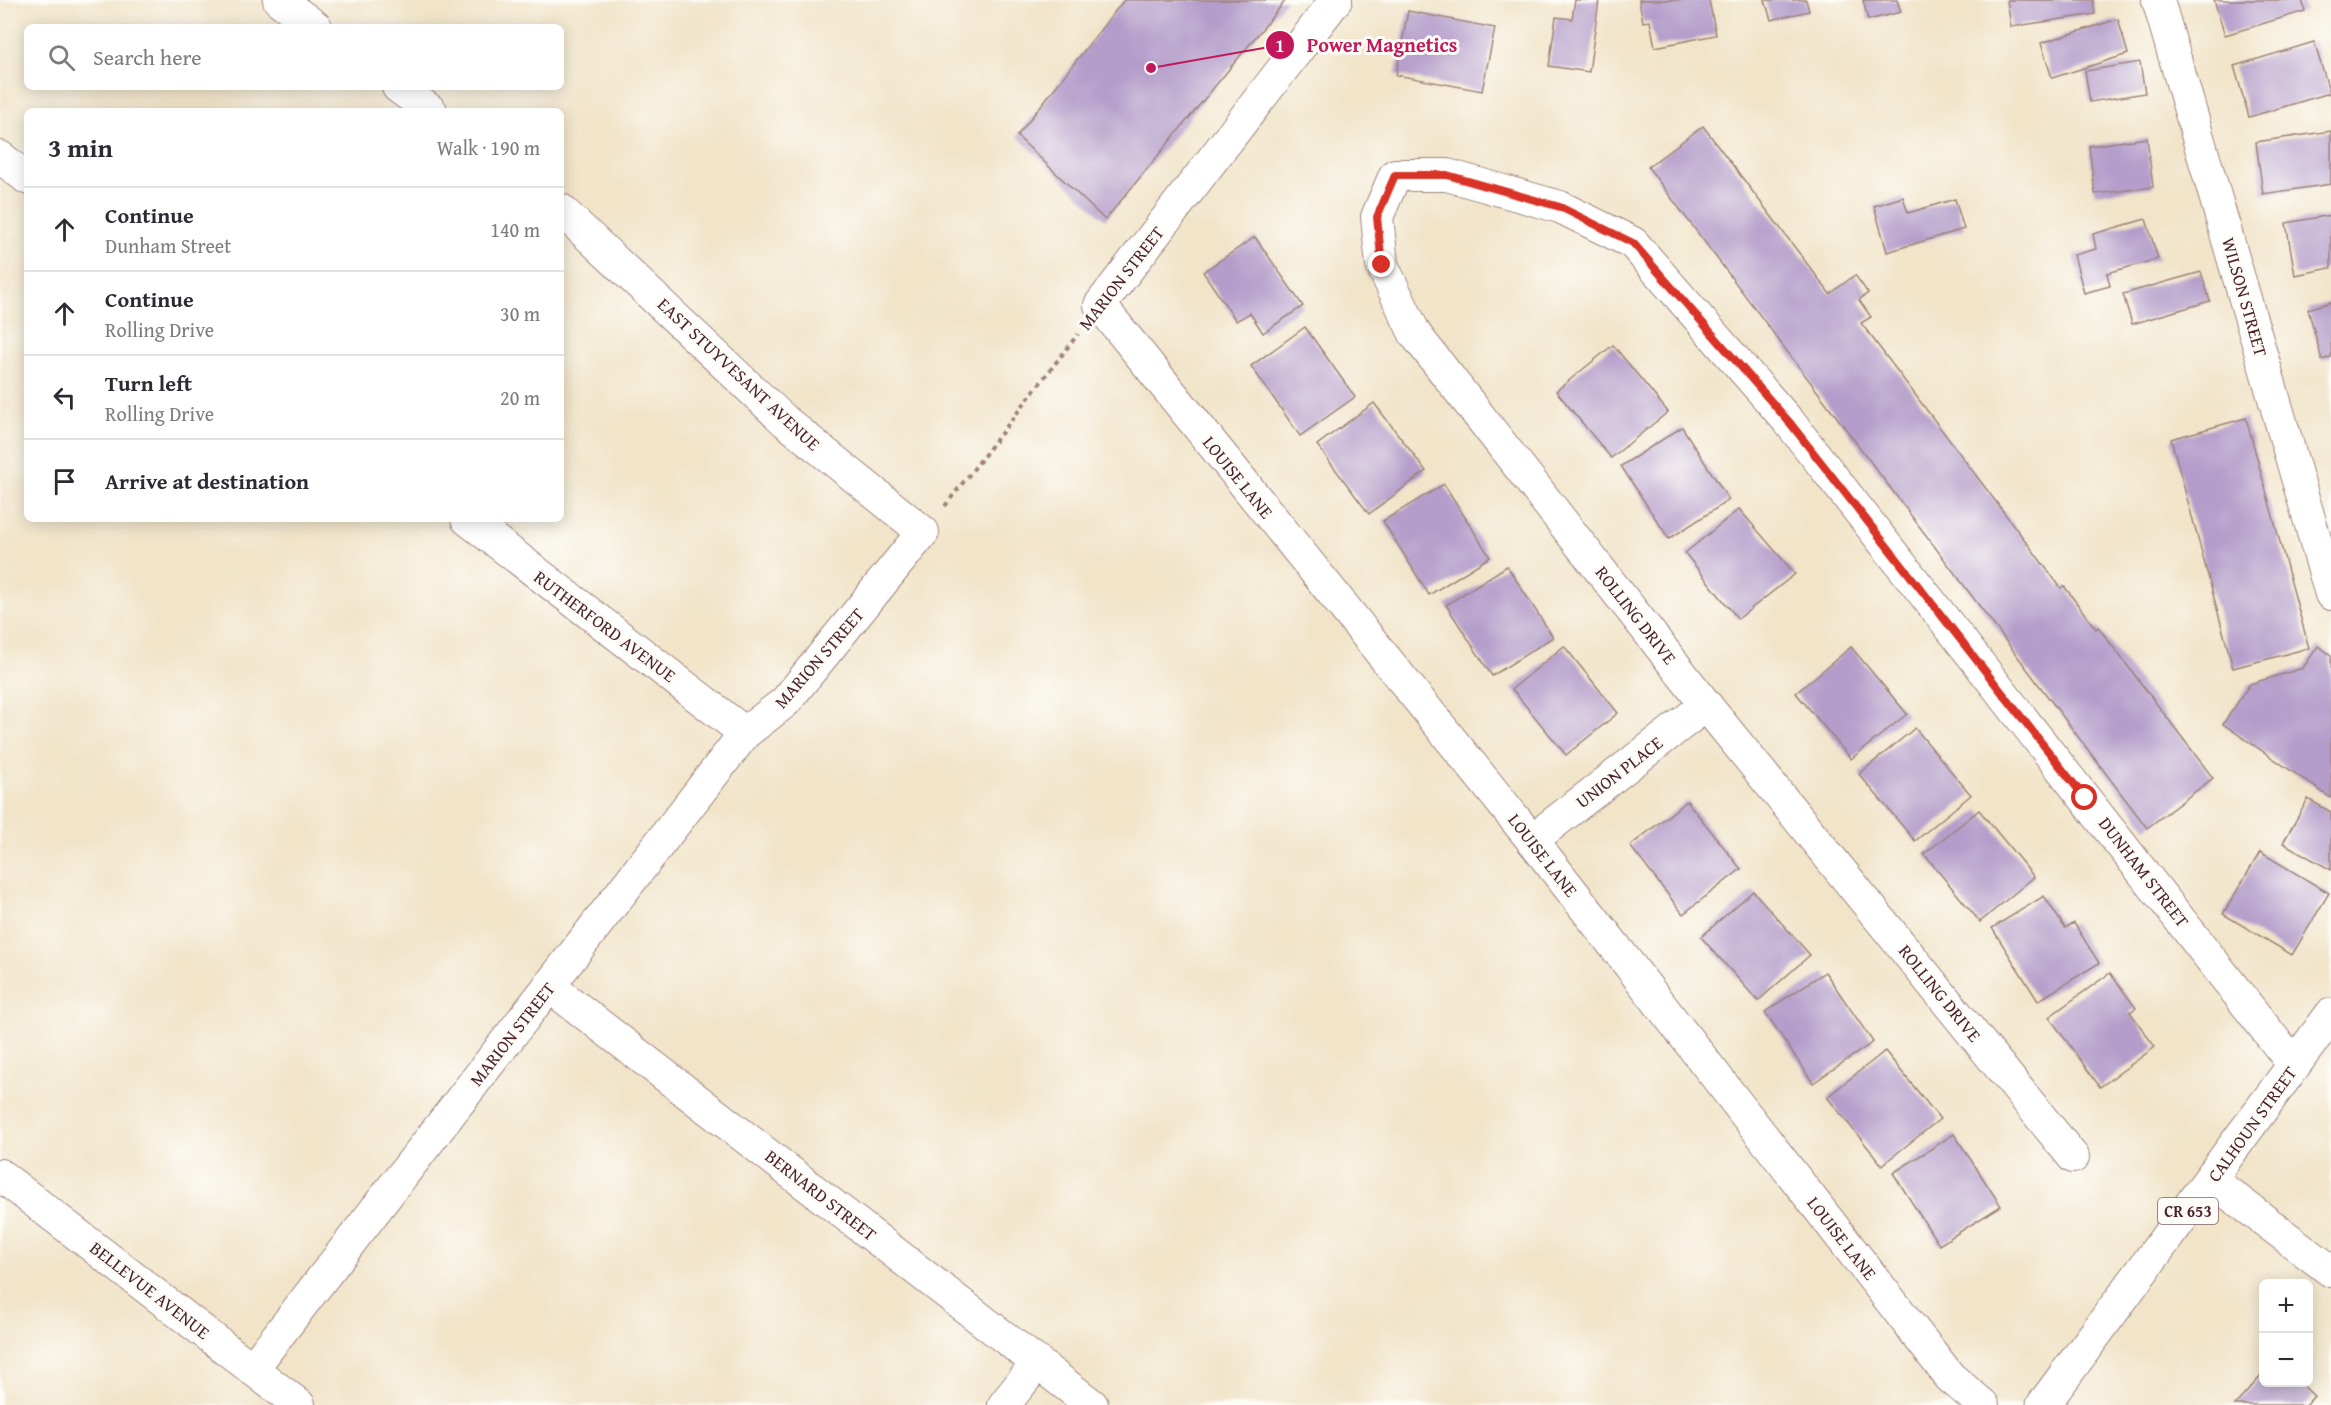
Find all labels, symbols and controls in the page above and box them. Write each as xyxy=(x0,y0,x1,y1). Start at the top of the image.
search box xyxy=(24,24,564,90)
callout: Power Magnetics xyxy=(1265,26,1469,64)
text: Power Magnetics xyxy=(1307,30,1457,59)
text: 1 xyxy=(1275,32,1285,59)
icon: search xyxy=(45,41,78,74)
text: Search here xyxy=(93,41,202,73)
text: 3 min xyxy=(48,128,113,167)
text: Walk · 190 m xyxy=(437,133,540,162)
text: Continue xyxy=(105,199,194,231)
icon: ahead xyxy=(48,213,81,246)
text: 140 m xyxy=(490,215,540,244)
street label: MARION STREET xyxy=(1072,220,1170,336)
text: Dunham Street xyxy=(105,231,231,260)
street label: WILSON STREET xyxy=(2215,234,2275,360)
route end xyxy=(1368,251,1394,277)
text: Continue xyxy=(105,283,194,315)
street label: EAST STUYVESANT AVENUE xyxy=(652,291,826,457)
icon: ahead xyxy=(48,297,81,330)
text: 30 m xyxy=(500,299,540,328)
text: Rolling Drive xyxy=(105,315,214,344)
text: Turn left xyxy=(105,367,192,399)
icon: left xyxy=(48,381,81,414)
text: 20 m xyxy=(500,383,540,412)
text: Rolling Drive xyxy=(105,399,214,428)
street label: LOUISE LANE xyxy=(1196,430,1280,524)
icon: arrive xyxy=(48,465,81,498)
text: Arrive at destination xyxy=(105,465,309,497)
street label: ROLLING DRIVE xyxy=(1589,560,1683,670)
street label: RUTHERFORD AVENUE xyxy=(528,564,682,688)
street label: MARION STREET xyxy=(768,602,870,714)
street label: UNION PLACE xyxy=(1570,729,1668,815)
route start xyxy=(2071,784,2097,810)
street label: LOUISE LANE xyxy=(1502,807,1584,903)
street label: DUNHAM STREET xyxy=(2092,811,2196,933)
street label: ROLLING DRIVE xyxy=(1892,938,1988,1048)
street label: MARION STREET xyxy=(463,976,561,1092)
street label: CALHOUN STREET xyxy=(2201,1061,2303,1187)
street label: BERNARD STREET xyxy=(759,1143,883,1247)
street label: LOUISE LANE xyxy=(1801,1190,1883,1286)
road number: CR 653 xyxy=(2158,1198,2218,1224)
street label: BELLEVUE AVENUE xyxy=(84,1234,216,1346)
map controls xyxy=(2259,1279,2313,1387)
button: + xyxy=(2259,1279,2313,1333)
button: − xyxy=(2259,1333,2313,1387)

